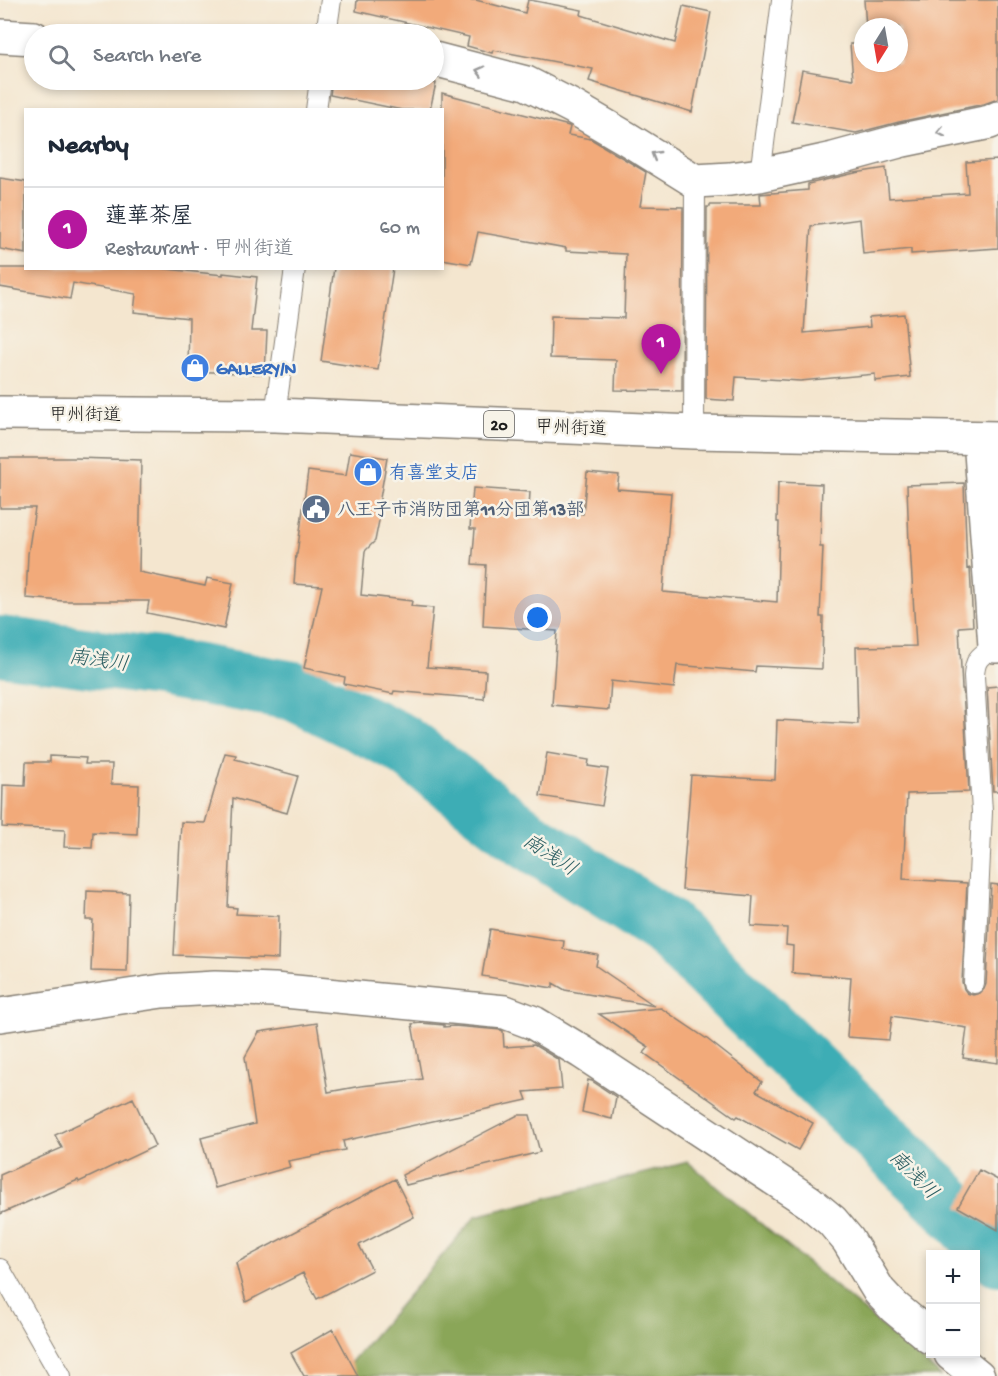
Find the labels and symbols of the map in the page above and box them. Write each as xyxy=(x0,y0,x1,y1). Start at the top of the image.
north arrow xyxy=(854,18,908,72)
one-way arrow xyxy=(475,65,485,78)
one-way arrow xyxy=(937,125,947,138)
one-way arrow xyxy=(651,151,661,163)
pin: 1 xyxy=(642,324,680,374)
shop icon: GALLERY/N xyxy=(179,352,211,384)
place label: GALLERY/N xyxy=(216,360,296,381)
street label: 甲州街道 xyxy=(49,405,121,427)
road number: 20 xyxy=(484,411,514,437)
street label: 甲州街道 xyxy=(535,417,607,441)
shop icon: 有喜堂支店 xyxy=(352,456,384,488)
place label: 有喜堂支店 xyxy=(389,463,479,485)
public building icon: 八王子市消防団第11分団第13部 xyxy=(300,493,332,525)
place label: 八王子市消防団第11分団第13部 xyxy=(337,500,584,522)
your location xyxy=(523,603,552,632)
water label: 南浅川 xyxy=(67,645,130,678)
water label: 南浅川 xyxy=(518,829,582,883)
water label: 南浅川 xyxy=(883,1146,943,1206)

